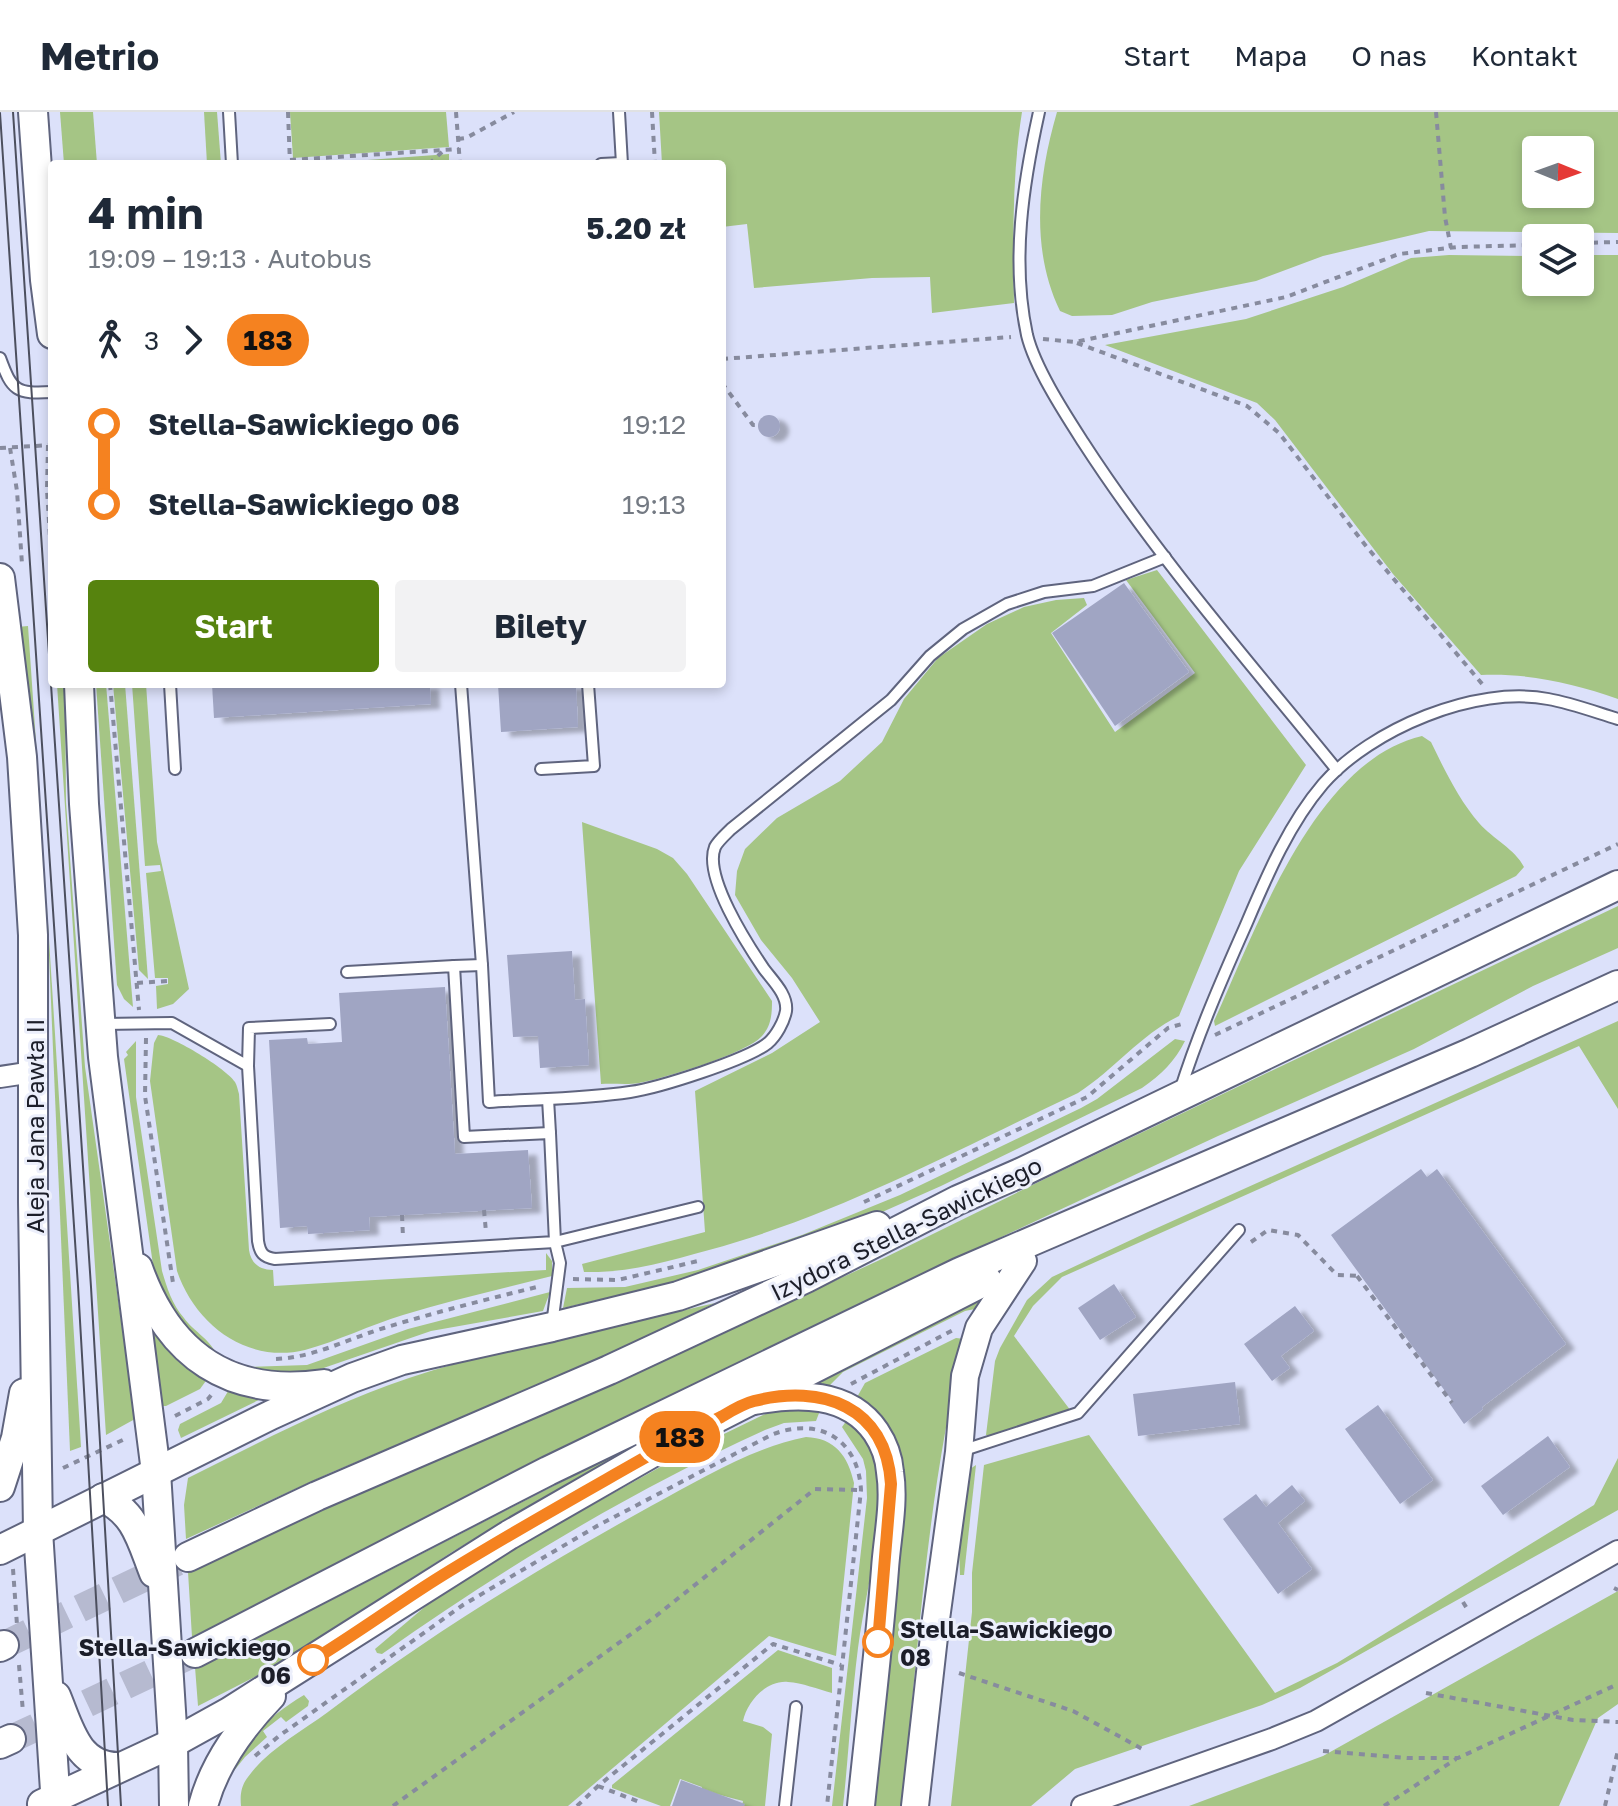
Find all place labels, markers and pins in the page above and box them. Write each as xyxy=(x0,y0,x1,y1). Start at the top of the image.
place label: Stella-Sawickiego 08 xyxy=(900,1614,1113,1671)
marker: Stella-Sawickiego 08 xyxy=(863,1627,893,1657)
place label: Stella-Sawickiego 06 xyxy=(78,1632,291,1689)
marker: Stella-Sawickiego 06 xyxy=(298,1645,328,1675)

